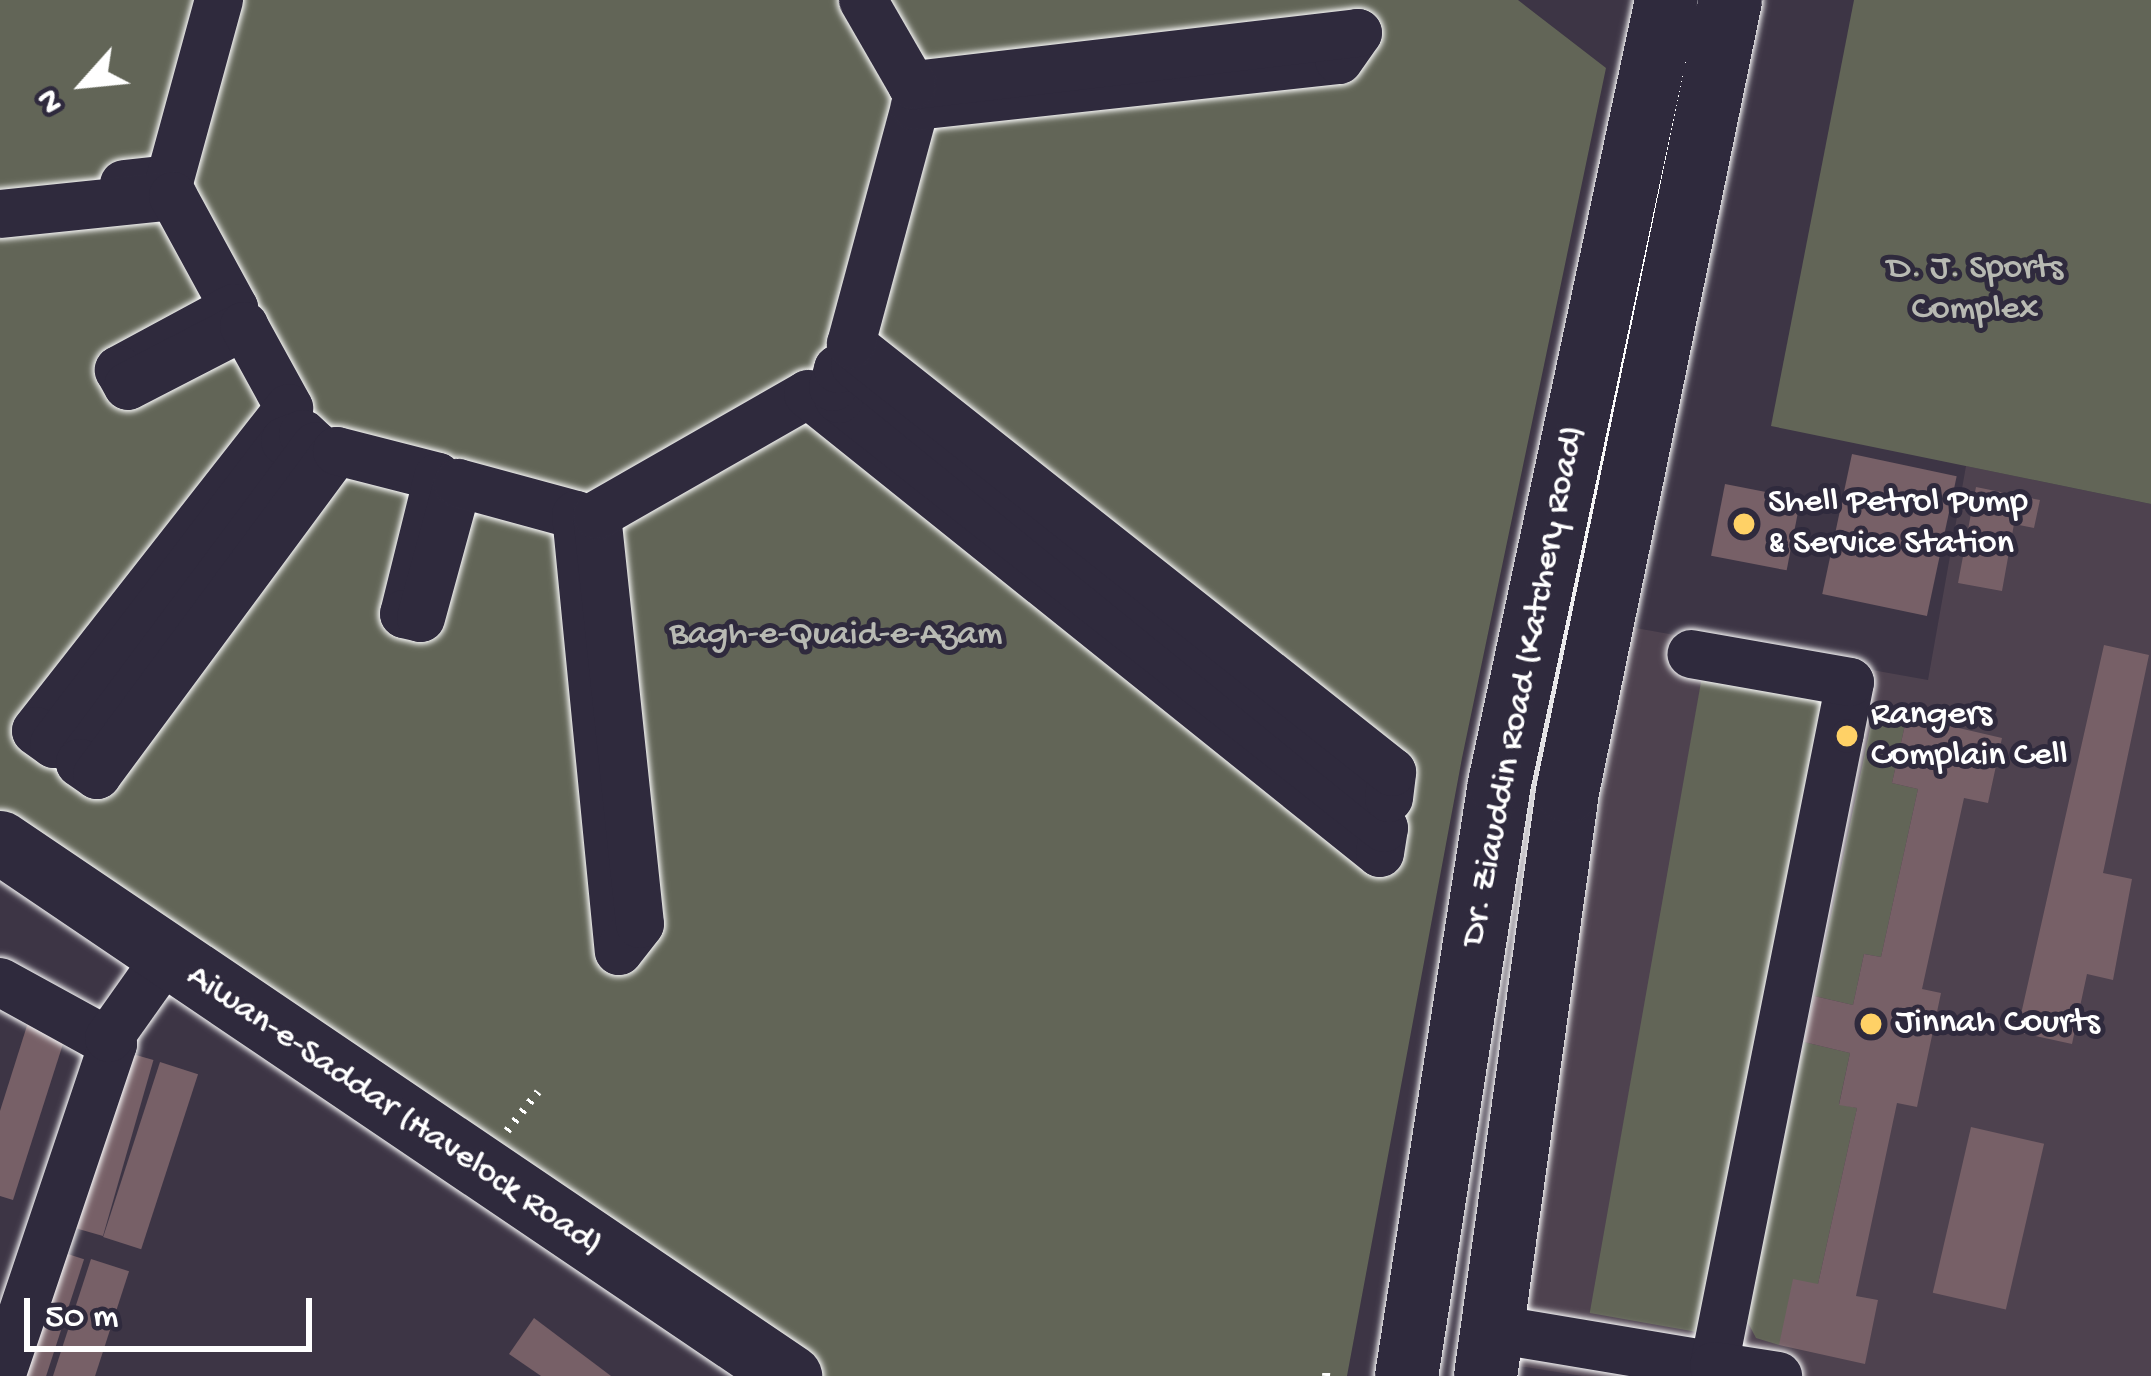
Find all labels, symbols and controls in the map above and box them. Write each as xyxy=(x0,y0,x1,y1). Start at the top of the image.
north arrow xyxy=(24,24,144,144)
text: N xyxy=(30,82,74,119)
park label: D. J. Sports Complex xyxy=(1887,247,2063,332)
street label: Dr. Ziauddin Road (Katchery Road) xyxy=(1452,422,1596,950)
place label: Shell Petrol Pump & Service Station xyxy=(1768,481,2028,566)
marker: Shell Petrol Pump & Service Station xyxy=(1731,511,1757,537)
park label: Bagh-e-Quaid-e-Azam xyxy=(669,614,1003,658)
place label: Rangers Complain Cell xyxy=(1871,693,2068,778)
marker: Rangers Complain Cell xyxy=(1834,723,1860,749)
street label: Aiwan-e-Saddar (Havelock Road) xyxy=(178,955,610,1267)
place label: Jinnah Courts xyxy=(1895,1002,2100,1046)
marker: Jinnah Courts xyxy=(1858,1011,1884,1037)
scale bar xyxy=(30,1274,318,1348)
text: 50 m xyxy=(45,1297,118,1340)

